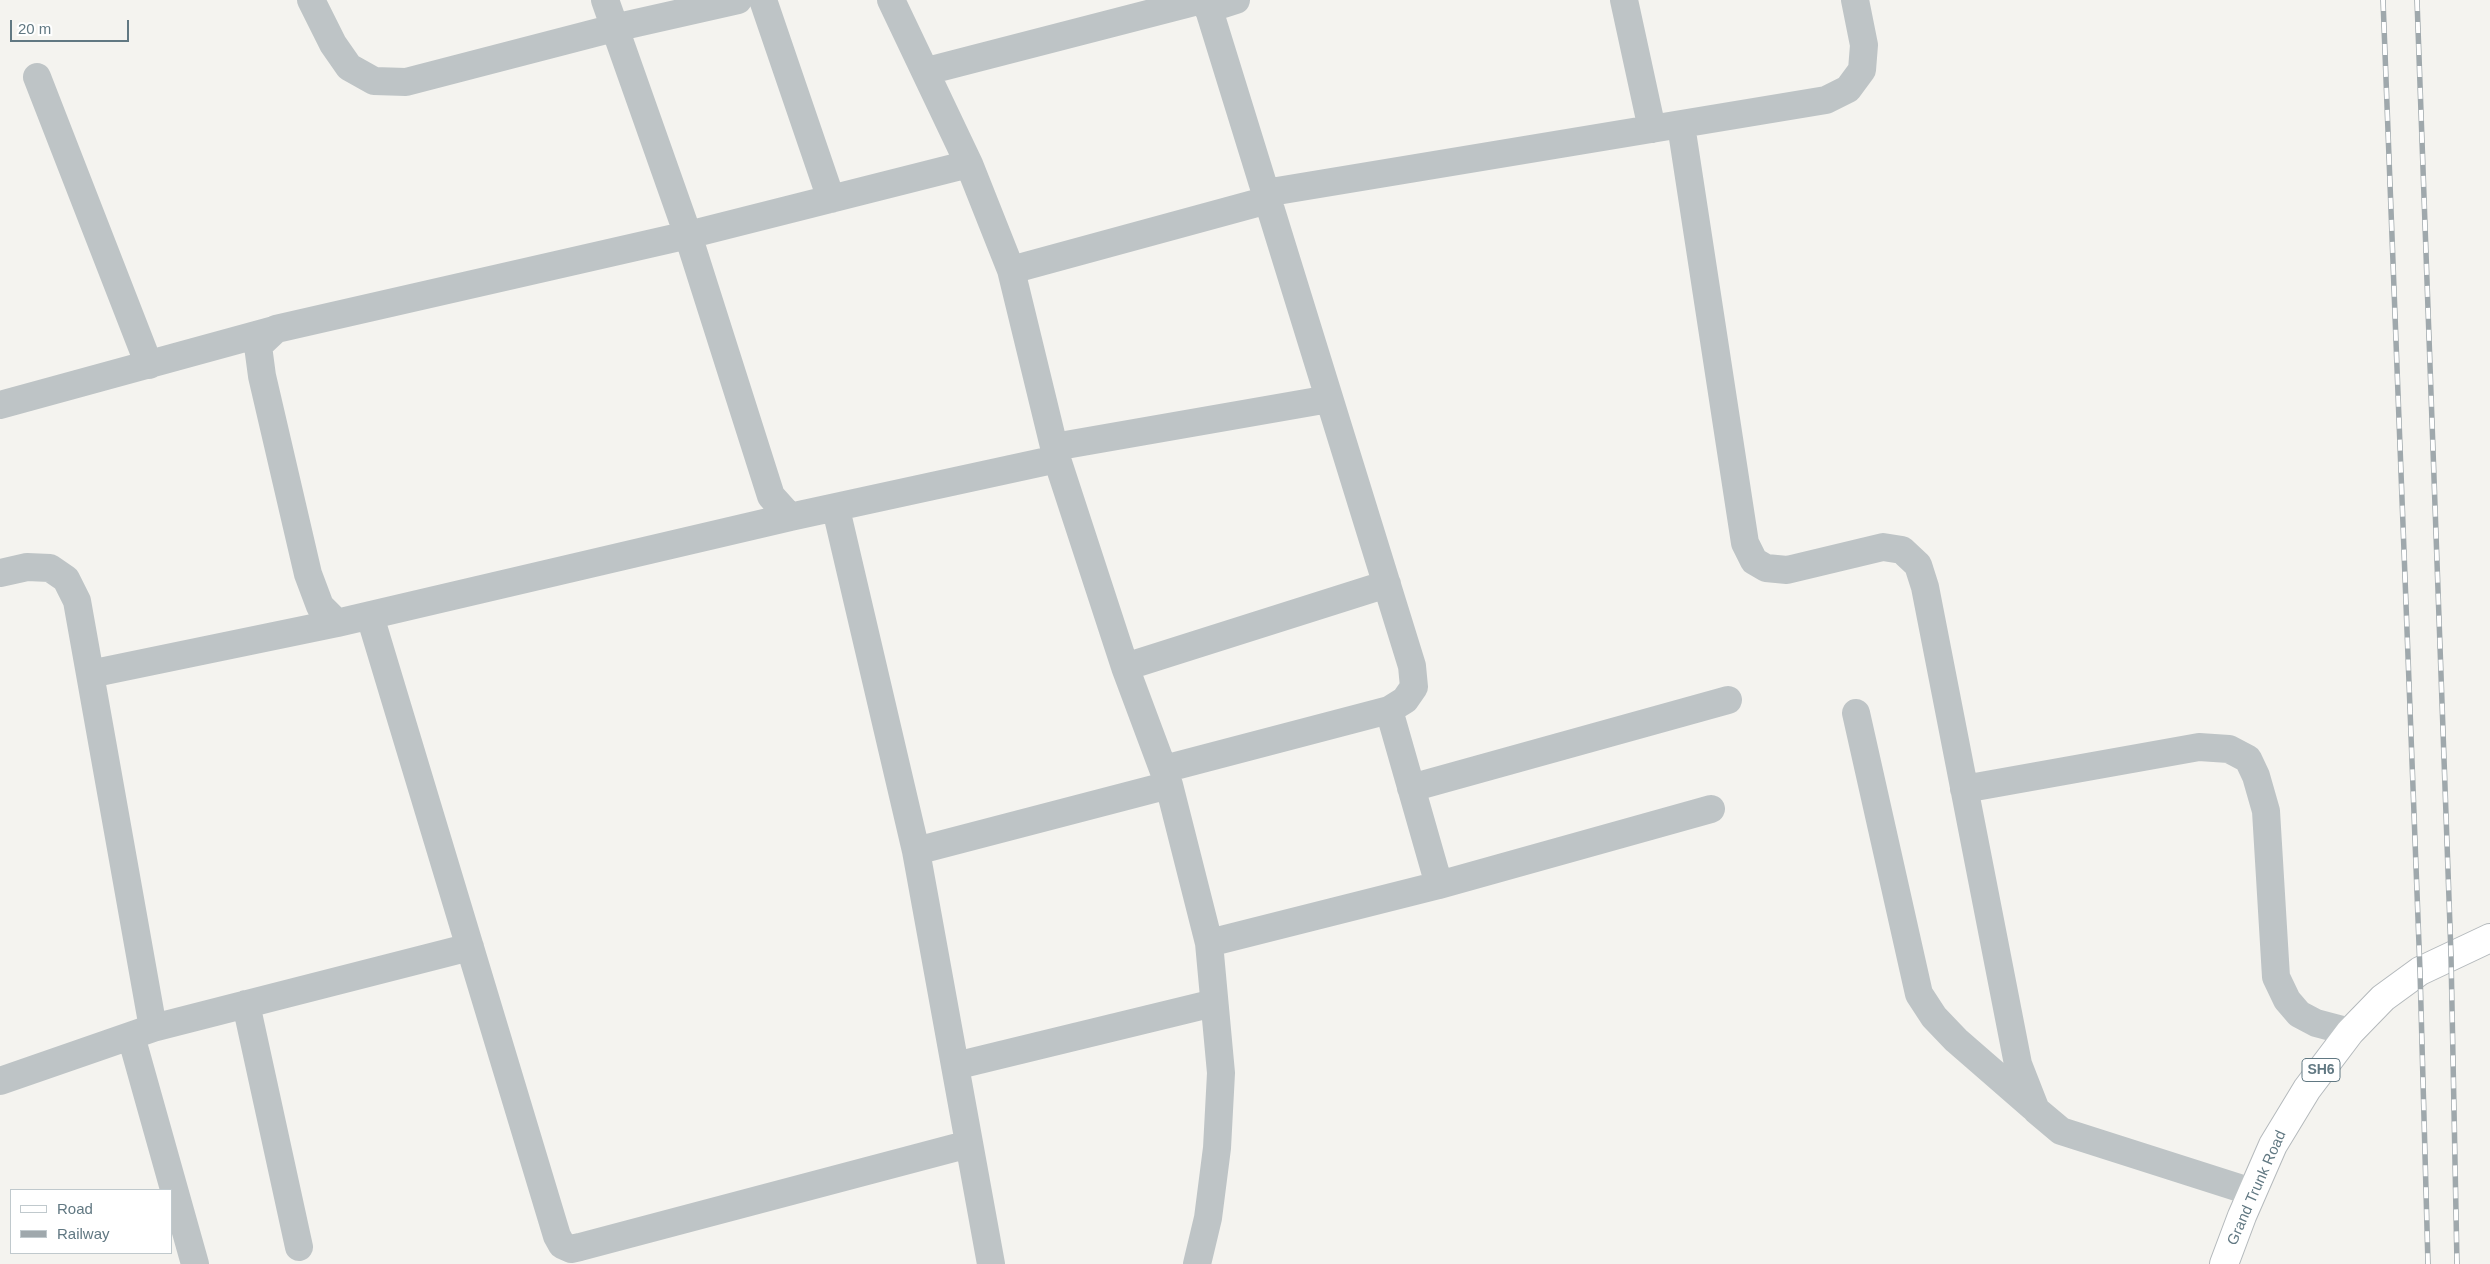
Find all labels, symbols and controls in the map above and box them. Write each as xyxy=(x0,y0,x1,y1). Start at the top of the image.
scale bar xyxy=(12,10,131,42)
text: 20 m xyxy=(18,20,51,37)
road number: SH6 xyxy=(2302,1058,2340,1082)
street label: Grand Trunk Road xyxy=(2224,1128,2290,1248)
legend xyxy=(10,1189,172,1254)
text: Road xyxy=(57,1200,93,1217)
text: Railway xyxy=(57,1225,110,1242)

